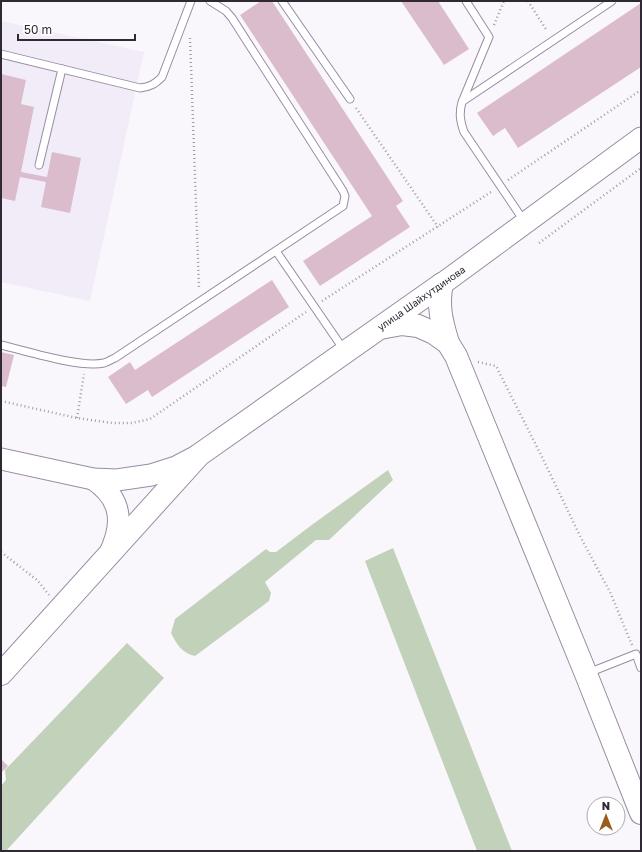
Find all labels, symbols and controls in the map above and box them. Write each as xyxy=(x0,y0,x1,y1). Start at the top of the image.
scale bar xyxy=(18,16,135,42)
text: 50 m xyxy=(24,22,52,37)
street label: улица Шайхутдинова xyxy=(375,263,467,333)
north arrow xyxy=(586,796,626,836)
text: N xyxy=(602,799,610,812)

